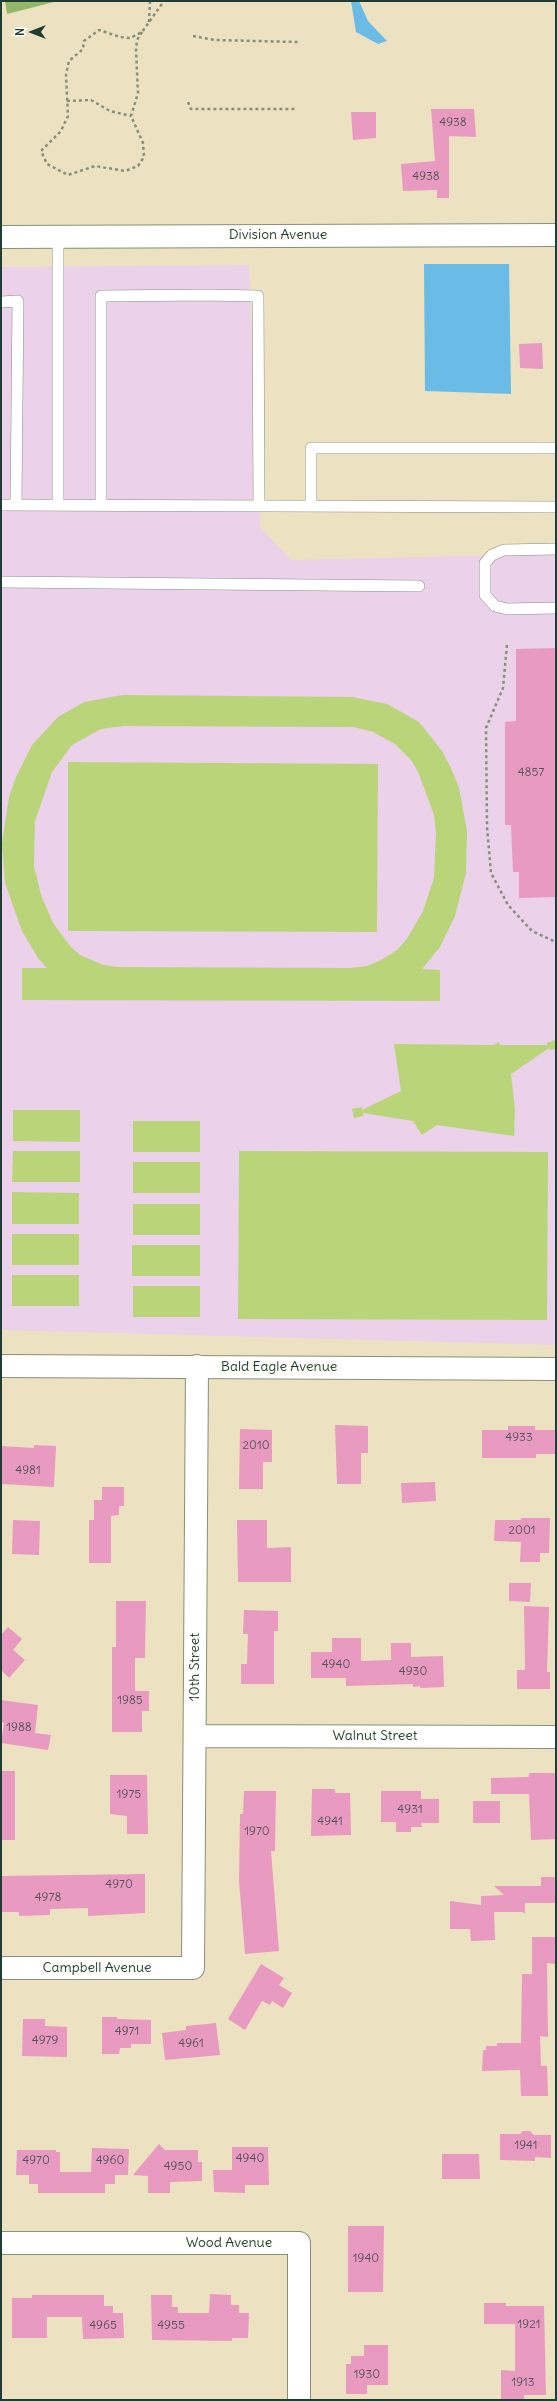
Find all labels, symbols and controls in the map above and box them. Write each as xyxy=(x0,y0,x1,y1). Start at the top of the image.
north arrow xyxy=(12,12,52,52)
text: N xyxy=(13,28,27,36)
house number: 4938 xyxy=(439,116,467,130)
house number: 4938 xyxy=(412,170,440,184)
street label: Division Avenue xyxy=(229,227,327,243)
house number: 4857 xyxy=(518,766,544,780)
street label: Bald Eagle Avenue xyxy=(221,1359,337,1375)
house number: 4933 xyxy=(505,1431,533,1445)
house number: 2010 xyxy=(242,1439,270,1453)
house number: 4981 xyxy=(15,1464,41,1478)
house number: 2001 xyxy=(508,1524,536,1538)
street label: 10th Street xyxy=(187,1633,203,1701)
house number: 4940 xyxy=(322,1658,350,1672)
house number: 4930 xyxy=(399,1665,427,1679)
house number: 1985 xyxy=(117,1694,143,1708)
house number: 1988 xyxy=(6,1721,32,1735)
street label: Walnut Street xyxy=(332,1728,418,1744)
house number: 1975 xyxy=(117,1788,141,1802)
house number: 4931 xyxy=(397,1803,423,1817)
house number: 4941 xyxy=(317,1815,343,1829)
house number: 1970 xyxy=(244,1825,270,1839)
house number: 4970 xyxy=(105,1878,133,1892)
house number: 4978 xyxy=(35,1891,61,1905)
street label: Campbell Avenue xyxy=(42,1960,152,1976)
house number: 4971 xyxy=(115,2025,139,2039)
house number: 4979 xyxy=(32,2034,58,2048)
house number: 4961 xyxy=(178,2037,204,2051)
house number: 1941 xyxy=(514,2139,538,2153)
house number: 4940 xyxy=(236,2152,264,2166)
house number: 4970 xyxy=(22,2154,50,2168)
house number: 4960 xyxy=(96,2154,124,2168)
house number: 4950 xyxy=(164,2160,192,2174)
street label: Wood Avenue xyxy=(186,2235,272,2251)
house number: 1940 xyxy=(353,2252,379,2266)
house number: 1921 xyxy=(517,2318,541,2332)
house number: 4965 xyxy=(89,2319,117,2333)
house number: 4955 xyxy=(157,2319,185,2333)
house number: 1930 xyxy=(354,2368,380,2382)
house number: 1913 xyxy=(511,2376,535,2390)

